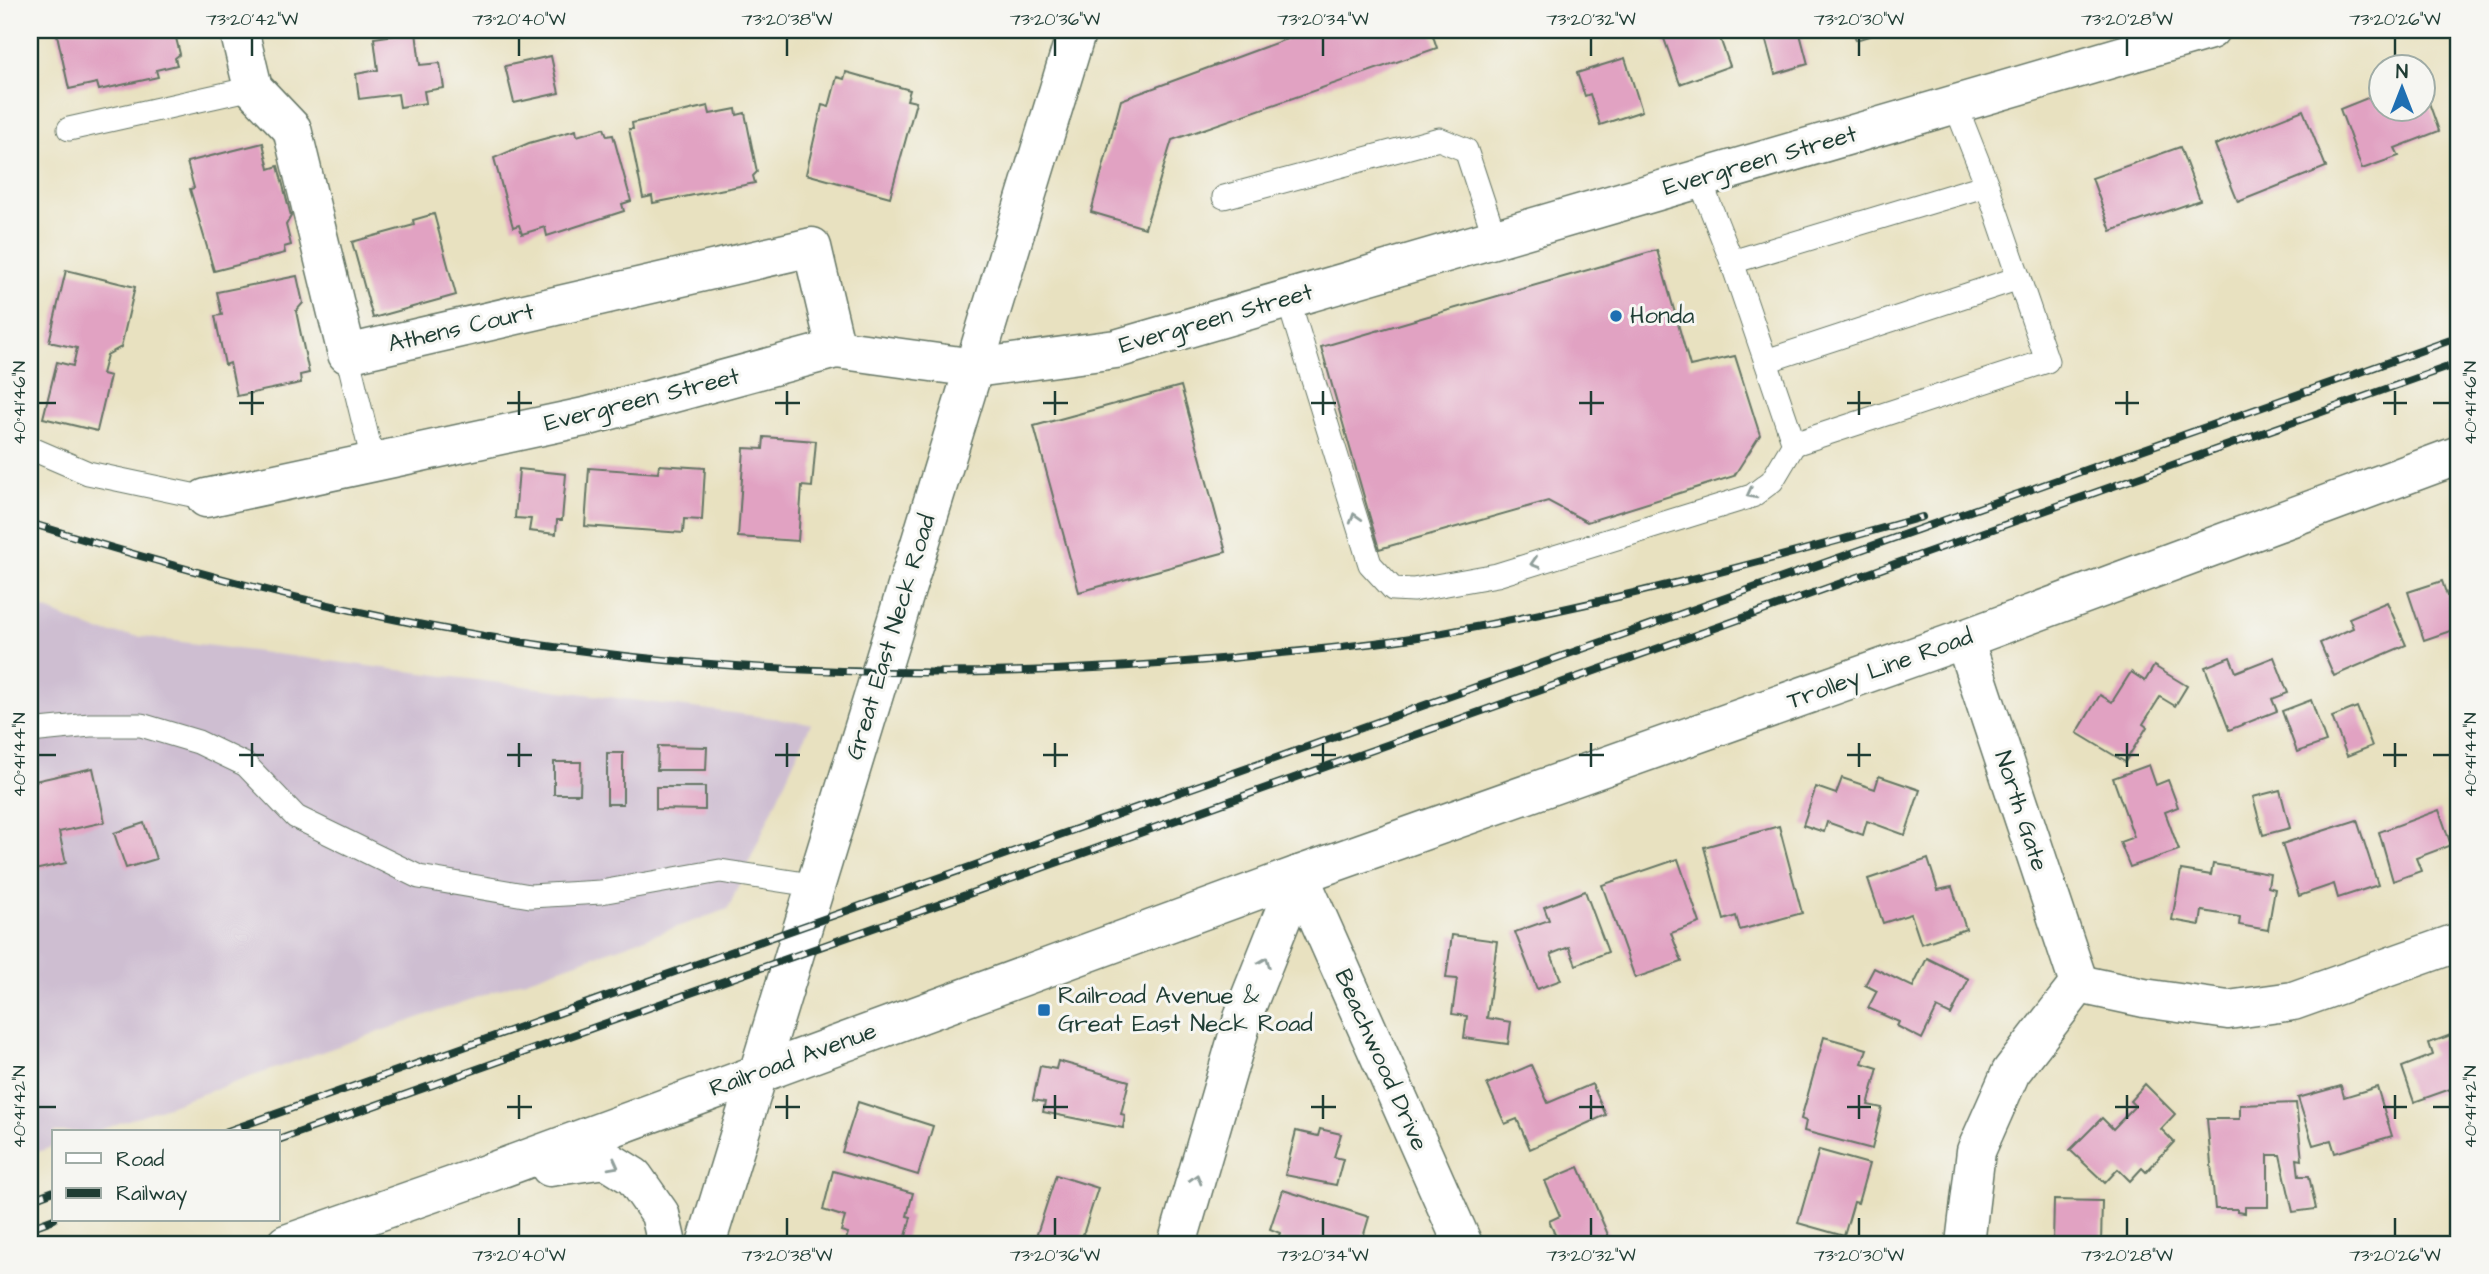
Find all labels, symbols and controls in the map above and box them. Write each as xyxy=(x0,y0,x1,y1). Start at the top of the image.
text: 73°20'42"W xyxy=(206,7,298,32)
text: 73°20'40"W xyxy=(472,7,566,32)
text: 73°20'38"W xyxy=(742,7,832,32)
text: 73°20'36"W xyxy=(1010,7,1100,32)
text: 73°20'34"W xyxy=(1277,7,1369,32)
text: 73°20'32"W xyxy=(1546,7,1636,32)
text: 73°20'30"W xyxy=(1814,7,1904,32)
text: 73°20'28"W xyxy=(2081,7,2173,32)
text: 73°20'26"W xyxy=(2349,7,2441,32)
north arrow xyxy=(2366,52,2436,122)
text: N xyxy=(2396,59,2408,86)
street label: Evergreen Street xyxy=(1659,117,1861,206)
street label: Evergreen Street xyxy=(1115,275,1317,364)
street label: Athens Court xyxy=(384,295,538,361)
place label: Honda xyxy=(1630,299,1695,333)
marker: Honda xyxy=(1608,308,1624,324)
street label: Evergreen Street xyxy=(541,359,744,442)
text: 40°41'46"N xyxy=(7,361,32,445)
text: 40°41'46"N xyxy=(2458,361,2483,445)
one-way arrow xyxy=(1746,486,1759,500)
street label: Great East Neck Road xyxy=(837,510,945,764)
one-way arrow xyxy=(1349,513,1364,525)
one-way arrow xyxy=(1529,555,1541,570)
street label: Trolley Line Road xyxy=(1783,620,1978,719)
text: 40°41'44"N xyxy=(7,712,32,798)
text: 40°41'44"N xyxy=(2458,712,2483,798)
street label: North Gate xyxy=(1986,747,2056,875)
one-way arrow xyxy=(1256,957,1270,969)
street label: Beachwood Drive xyxy=(1326,964,1436,1156)
place label: Railroad Avenue & Great East Neck Road xyxy=(1058,979,1313,1041)
marker: Railroad Avenue & Great East Neck Road xyxy=(1036,1002,1052,1018)
street label: Railroad Avenue xyxy=(705,1014,881,1106)
text: 40°41'42"N xyxy=(7,1065,32,1149)
text: 40°41'42"N xyxy=(2458,1065,2483,1149)
legend xyxy=(52,1130,280,1222)
text: Road xyxy=(116,1145,164,1174)
one-way arrow xyxy=(606,1157,619,1170)
one-way arrow xyxy=(1187,1173,1202,1185)
text: Railway xyxy=(116,1179,188,1210)
text: 73°20'40"W xyxy=(472,1243,566,1268)
text: 73°20'38"W xyxy=(742,1243,832,1268)
text: 73°20'36"W xyxy=(1010,1243,1100,1268)
text: 73°20'34"W xyxy=(1277,1243,1369,1268)
text: 73°20'32"W xyxy=(1546,1243,1636,1268)
text: 73°20'30"W xyxy=(1814,1243,1904,1268)
text: 73°20'28"W xyxy=(2081,1243,2173,1268)
text: 73°20'26"W xyxy=(2349,1243,2441,1268)

